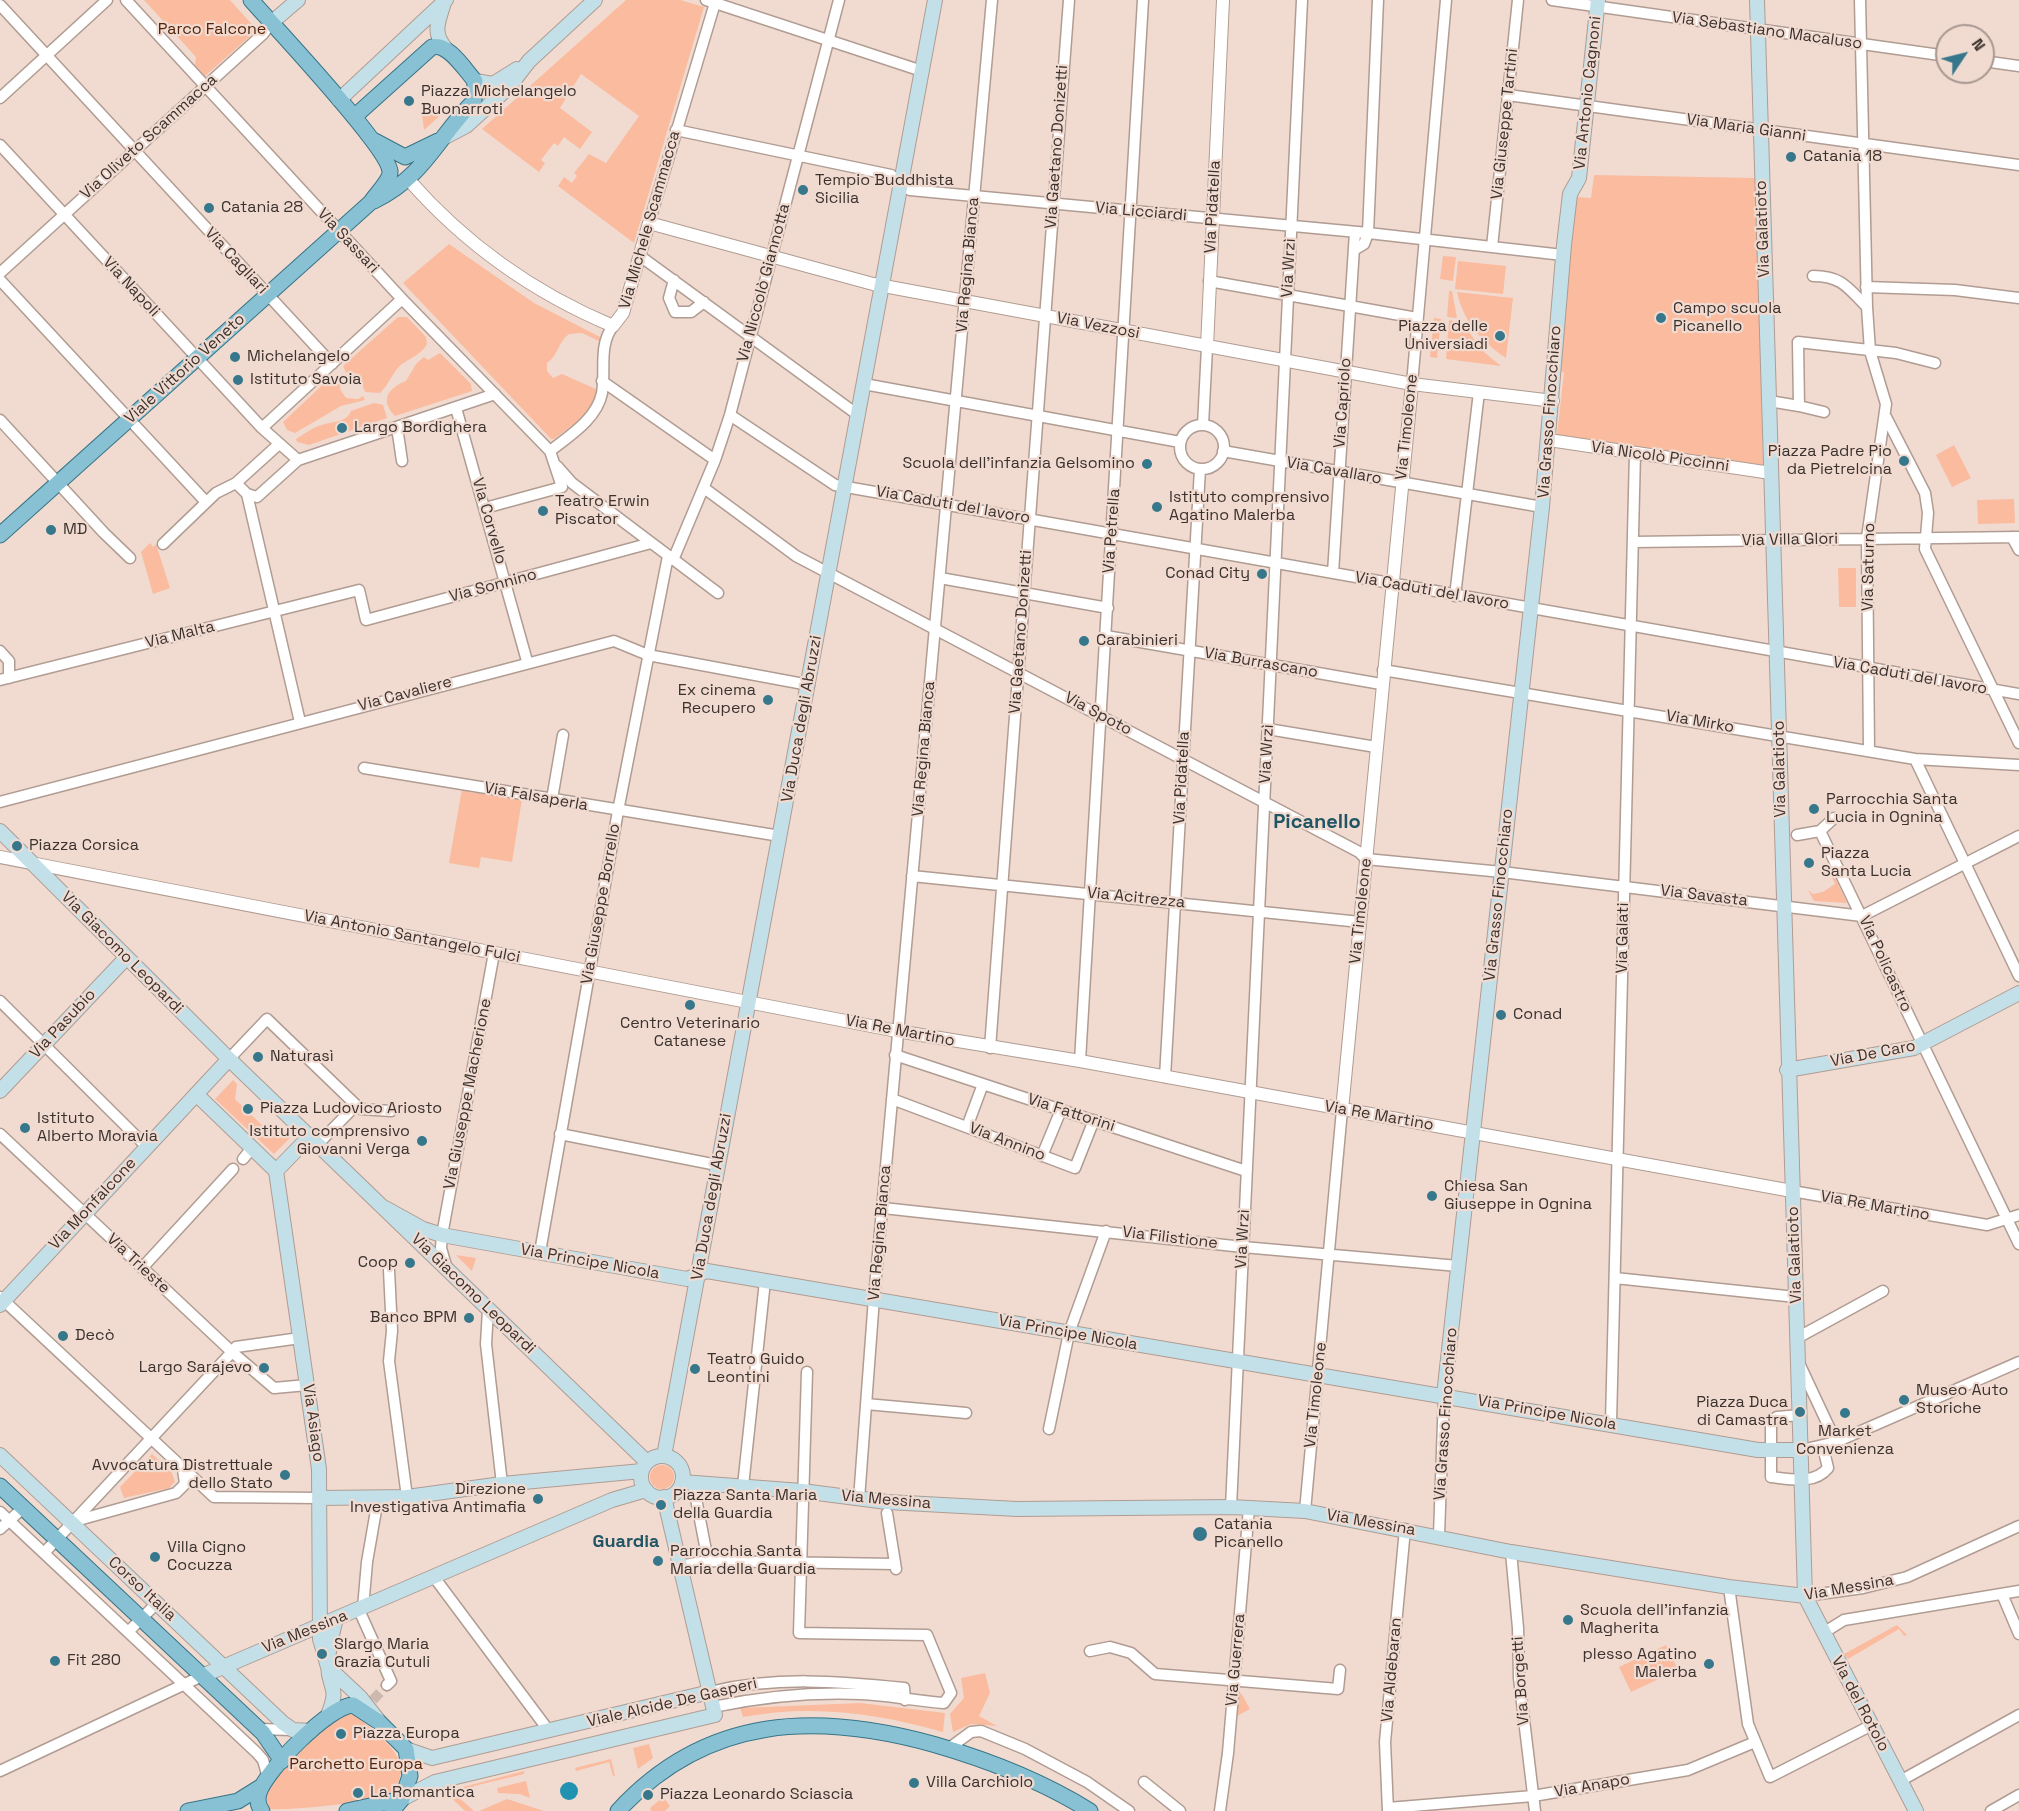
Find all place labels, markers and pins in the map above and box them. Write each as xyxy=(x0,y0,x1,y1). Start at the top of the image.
place label: Piazza Michelangelo Buonarroti xyxy=(421,82,577,120)
marker: Piazza Michelangelo Buonarroti xyxy=(402,94,416,108)
place label: Catania 18 xyxy=(1803,147,1882,167)
marker: Catania 18 xyxy=(1784,150,1798,164)
place label: Tempio Buddhista Sicilia xyxy=(815,171,954,209)
marker: Tempio Buddhista Sicilia xyxy=(796,183,810,197)
place label: Catania 28 xyxy=(221,198,303,218)
marker: Catania 28 xyxy=(202,201,216,215)
place label: Campo scuola Picanello xyxy=(1673,299,1781,337)
marker: Campo scuola Picanello xyxy=(1654,311,1668,325)
place label: Piazza delle Universiadi xyxy=(1398,317,1488,355)
marker: Piazza delle Universiadi xyxy=(1493,329,1507,343)
place label: Michelangelo xyxy=(247,347,350,367)
marker: Michelangelo xyxy=(228,350,242,364)
place label: Istituto Savoia xyxy=(250,370,362,390)
marker: Istituto Savoia xyxy=(231,373,245,387)
place label: Largo Bordighera xyxy=(354,418,487,438)
marker: Largo Bordighera xyxy=(335,421,349,435)
place label: Piazza Padre Pio da Pietrelcina xyxy=(1768,442,1892,480)
place label: Scuola dell'infanzia Gelsomino xyxy=(902,454,1135,474)
marker: Piazza Padre Pio da Pietrelcina xyxy=(1897,454,1911,468)
marker: Scuola dell'infanzia Gelsomino xyxy=(1140,457,1154,471)
place label: Istituto comprensivo Agatino Malerba xyxy=(1169,488,1330,526)
place label: Teatro Erwin Piscator xyxy=(555,492,650,530)
marker: Istituto comprensivo Agatino Malerba xyxy=(1150,500,1164,514)
marker: Teatro Erwin Piscator xyxy=(536,504,550,518)
place label: MD xyxy=(63,520,87,540)
marker: MD xyxy=(44,523,58,537)
place label: Conad City xyxy=(1165,564,1250,584)
marker: Conad City xyxy=(1255,567,1269,581)
place label: Carabinieri xyxy=(1096,631,1178,651)
marker: Carabinieri xyxy=(1077,634,1091,648)
place label: Ex cinema Recupero xyxy=(678,681,756,719)
marker: Ex cinema Recupero xyxy=(761,693,775,707)
place label: Parrocchia Santa Lucia in Ognina xyxy=(1826,790,1958,828)
marker: Parrocchia Santa Lucia in Ognina xyxy=(1807,802,1821,816)
place label: Piazza Corsica xyxy=(29,836,139,856)
marker: Piazza Corsica xyxy=(10,839,24,853)
place label: Piazza Santa Lucia xyxy=(1821,844,1911,882)
marker: Piazza Santa Lucia xyxy=(1802,856,1816,870)
marker: Centro Veterinario Catanese xyxy=(683,998,697,1012)
place label: Conad xyxy=(1513,1005,1562,1025)
marker: Conad xyxy=(1494,1008,1508,1022)
place label: Centro Veterinario Catanese xyxy=(620,1014,760,1052)
place label: Naturasì xyxy=(270,1047,334,1067)
marker: Naturasì xyxy=(251,1050,265,1064)
place label: Piazza Ludovico Ariosto xyxy=(260,1099,442,1119)
marker: Piazza Ludovico Ariosto xyxy=(241,1102,255,1116)
place label: Istituto Alberto Moravia xyxy=(37,1109,158,1147)
marker: Istituto Alberto Moravia xyxy=(18,1121,32,1135)
place label: Istituto comprensivo Giovanni Verga xyxy=(249,1122,410,1160)
marker: Istituto comprensivo Giovanni Verga xyxy=(415,1134,429,1148)
place label: Chiesa San Giuseppe in Ognina xyxy=(1444,1177,1592,1215)
marker: Chiesa San Giuseppe in Ognina xyxy=(1425,1189,1439,1203)
place label: Coop xyxy=(358,1253,398,1273)
marker: Coop xyxy=(403,1256,417,1270)
place label: Banco BPM xyxy=(370,1308,457,1328)
marker: Banco BPM xyxy=(462,1311,476,1325)
place label: Decò xyxy=(75,1326,115,1346)
marker: Decò xyxy=(56,1329,70,1343)
place label: Teatro Guido Leontini xyxy=(707,1350,805,1388)
place label: Largo Sarajevo xyxy=(139,1358,252,1378)
marker: Largo Sarajevo xyxy=(257,1361,271,1375)
marker: Teatro Guido Leontini xyxy=(688,1362,702,1376)
place label: Museo Auto Storiche xyxy=(1916,1381,2008,1419)
place label: Piazza Duca di Camastra xyxy=(1696,1393,1788,1431)
marker: Museo Auto Storiche xyxy=(1897,1393,1911,1407)
marker: Piazza Duca di Camastra xyxy=(1793,1405,1807,1419)
marker: Market Convenienza xyxy=(1838,1406,1852,1420)
place label: Market Convenienza xyxy=(1796,1422,1894,1460)
place label: Avvocatura Distrettuale dello Stato xyxy=(92,1456,273,1494)
marker: Avvocatura Distrettuale dello Stato xyxy=(278,1468,292,1482)
place label: Direzione Investigativa Antimafia xyxy=(350,1480,526,1518)
place label: Piazza Santa Maria della Guardia xyxy=(673,1486,817,1524)
marker: Direzione Investigativa Antimafia xyxy=(531,1492,545,1506)
marker: Piazza Santa Maria della Guardia xyxy=(654,1498,668,1512)
place label: Catania Picanello xyxy=(1214,1515,1283,1553)
marker: Catania Picanello xyxy=(1191,1525,1209,1543)
place label: Villa Cigno Cocuzza xyxy=(167,1538,246,1576)
place label: Parrocchia Santa Maria della Guardia xyxy=(670,1542,816,1580)
marker: Villa Cigno Cocuzza xyxy=(148,1550,162,1564)
marker: Parrocchia Santa Maria della Guardia xyxy=(651,1554,665,1568)
place label: Scuola dell'infanzia Magherita xyxy=(1580,1601,1729,1639)
marker: Scuola dell'infanzia Magherita xyxy=(1561,1613,1575,1627)
place label: Slargo Maria Grazia Cutuli xyxy=(334,1635,430,1673)
place label: plesso Agatino Malerba xyxy=(1582,1645,1697,1683)
marker: Slargo Maria Grazia Cutuli xyxy=(315,1647,329,1661)
place label: Fit 280 xyxy=(67,1651,121,1671)
marker: Fit 280 xyxy=(48,1654,62,1668)
marker: plesso Agatino Malerba xyxy=(1702,1657,1716,1671)
place label: Piazza Europa xyxy=(353,1724,460,1744)
marker: Piazza Europa xyxy=(334,1727,348,1741)
place label: Villa Carchiolo xyxy=(926,1773,1033,1793)
marker: Villa Carchiolo xyxy=(907,1776,921,1790)
place label: La Romantica xyxy=(370,1783,475,1803)
place label: Piazza Leonardo Sciascia xyxy=(660,1785,853,1805)
marker: La Romantica xyxy=(351,1786,365,1800)
marker: Piazza Leonardo Sciascia xyxy=(641,1788,655,1802)

